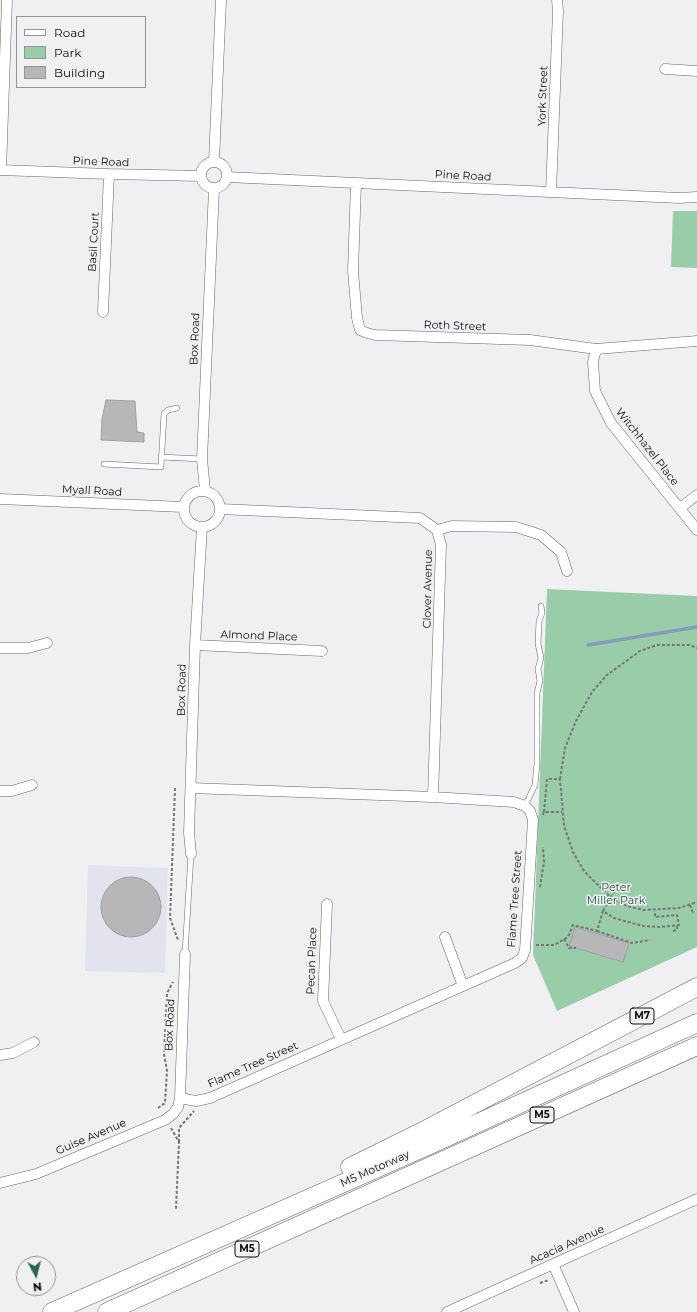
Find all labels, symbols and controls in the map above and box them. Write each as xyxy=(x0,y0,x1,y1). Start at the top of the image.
legend xyxy=(16,16,146,88)
text: Road xyxy=(54,25,85,40)
text: Park xyxy=(54,45,81,60)
text: Building xyxy=(54,65,105,80)
street label: York Street xyxy=(535,66,551,126)
street label: Pine Road xyxy=(72,154,130,170)
street label: Pine Road xyxy=(434,168,492,184)
street label: Basil Court xyxy=(86,212,102,272)
street label: Box Road xyxy=(187,313,203,365)
street label: Roth Street xyxy=(423,318,487,334)
street label: Witchhazel Place xyxy=(613,406,681,488)
street label: Myall Road xyxy=(62,483,122,499)
street label: Clover Avenue xyxy=(421,550,435,628)
street label: Almond Place xyxy=(220,628,298,644)
street label: Box Road xyxy=(175,664,189,716)
street label: Flame Tree Street xyxy=(505,850,525,948)
park label: Peter Miller Park xyxy=(587,881,645,907)
street label: Pecan Place xyxy=(304,927,320,995)
street label: Box Road xyxy=(162,999,178,1051)
road number: M7 xyxy=(630,1008,654,1024)
street label: Flame Tree Street xyxy=(206,1039,300,1091)
road number: M5 xyxy=(530,1107,554,1123)
street label: Guise Avenue xyxy=(54,1116,128,1158)
street label: M5 Motorway xyxy=(338,1148,412,1190)
street label: Acacia Avenue xyxy=(528,1223,606,1267)
road number: M5 xyxy=(235,1241,259,1257)
north arrow xyxy=(16,1256,56,1296)
text: N xyxy=(32,1279,43,1294)

